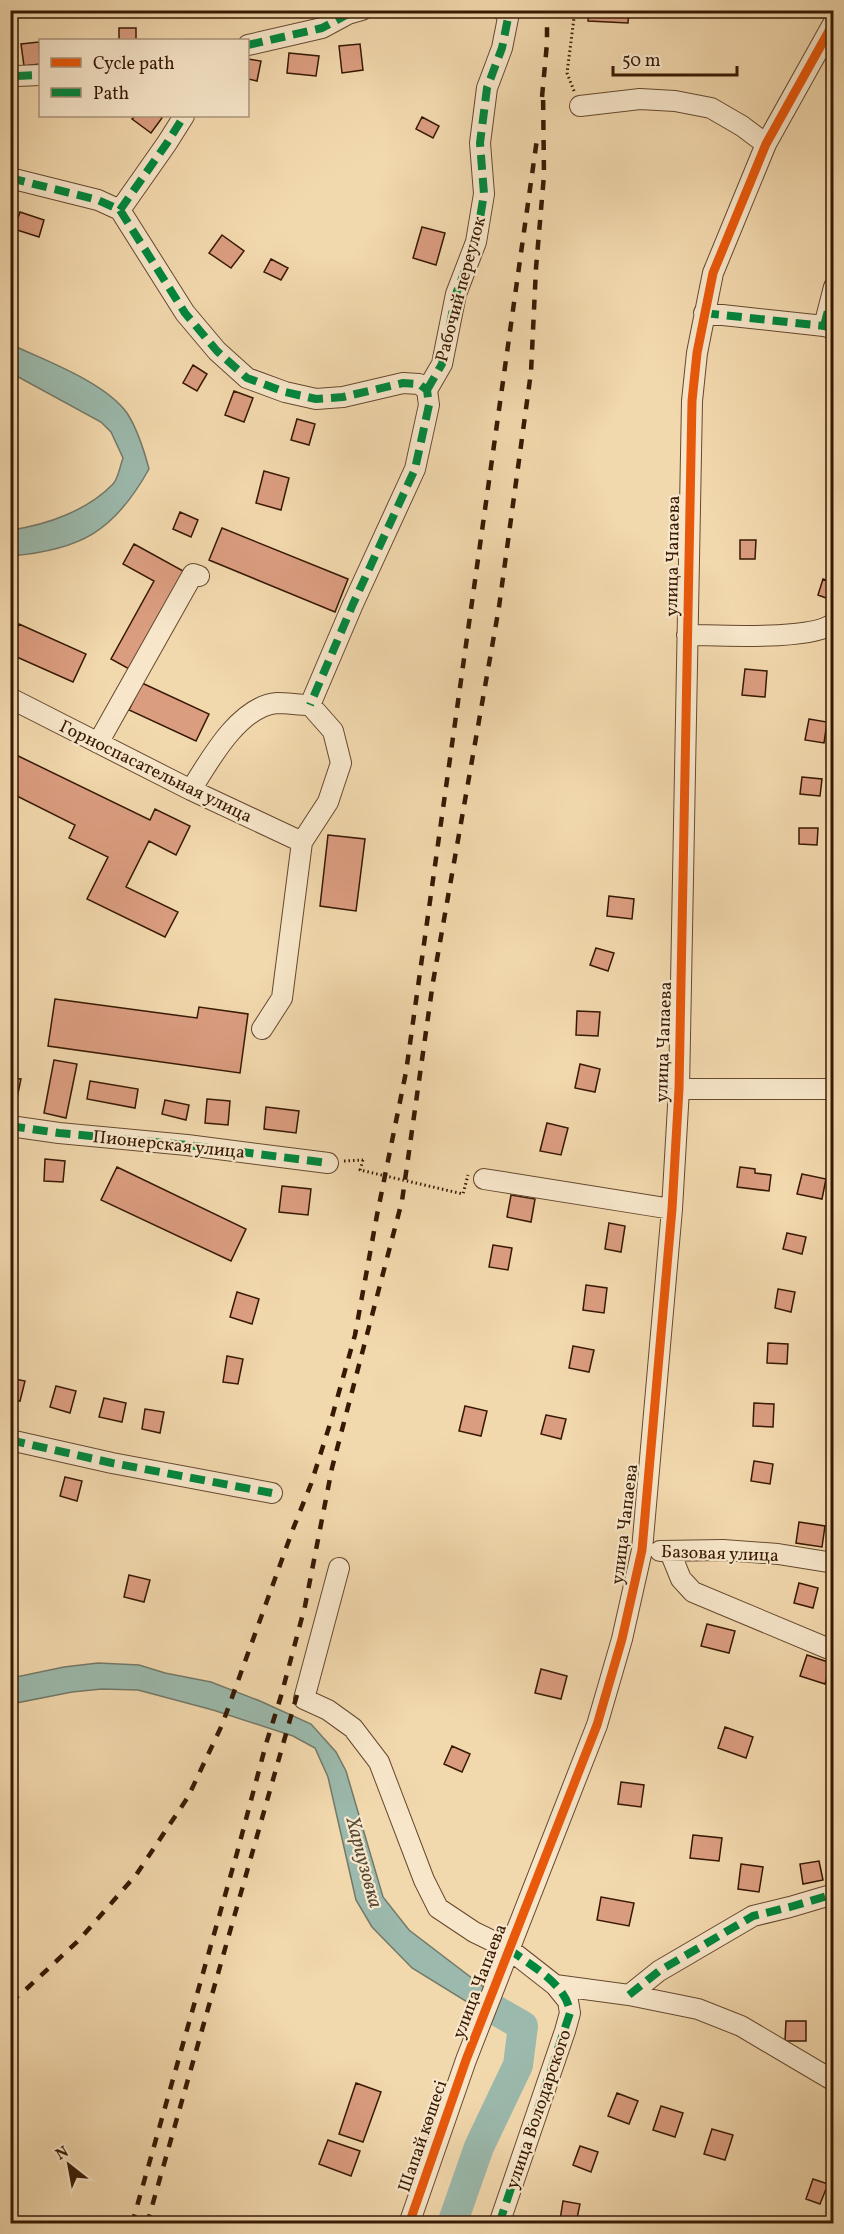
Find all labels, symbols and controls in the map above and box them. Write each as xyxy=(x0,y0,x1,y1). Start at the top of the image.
legend xyxy=(39,39,249,117)
scale bar xyxy=(613,39,738,77)
text: 50 m xyxy=(622,49,661,74)
text: Cycle path xyxy=(93,52,175,77)
text: Path xyxy=(93,82,129,107)
street label: Рабочий переулок xyxy=(430,214,493,365)
street label: улица Чапаева xyxy=(660,495,687,617)
street label: Горноспасательная улица xyxy=(55,715,256,830)
street label: улица Чапаева xyxy=(650,981,679,1103)
street label: Пионерская улица xyxy=(92,1125,246,1166)
street label: улица Чапаева xyxy=(606,1462,645,1586)
street label: Базовая улица xyxy=(661,1540,779,1569)
water label: Хариузовка xyxy=(337,1813,389,1911)
street label: улица Чапаева xyxy=(447,1920,514,2043)
street label: улица Володарского xyxy=(500,2026,578,2193)
street label: Шапай көшесі xyxy=(393,2077,454,2196)
north arrow xyxy=(39,2135,99,2195)
text: N xyxy=(52,2141,73,2166)

